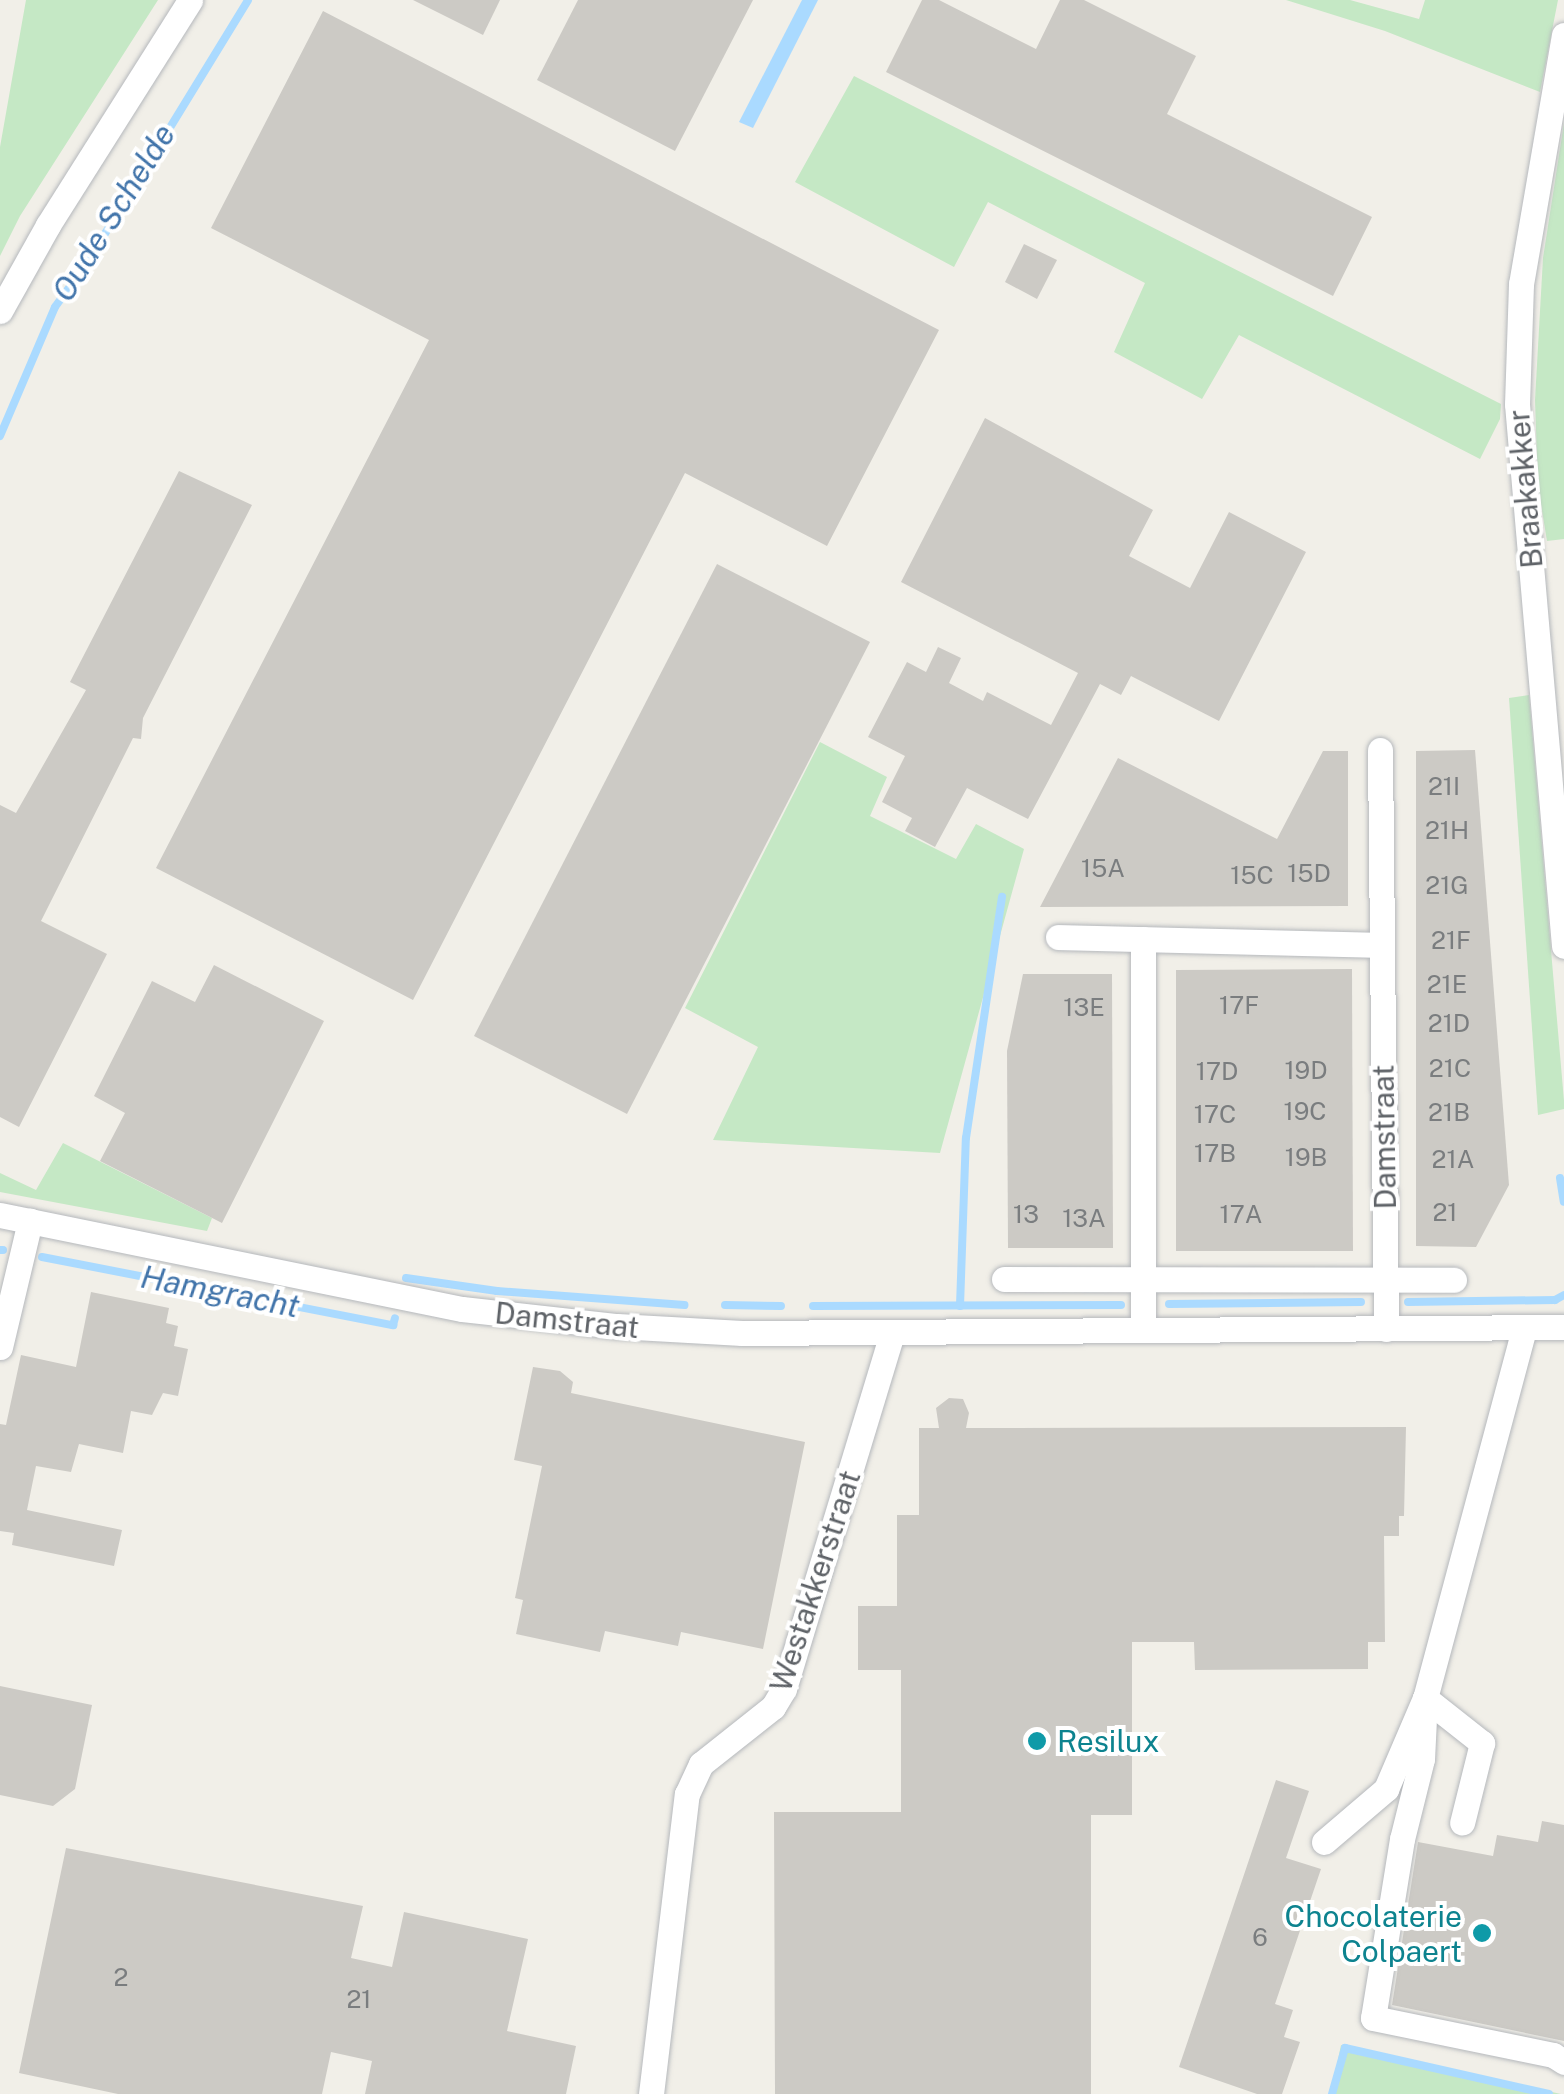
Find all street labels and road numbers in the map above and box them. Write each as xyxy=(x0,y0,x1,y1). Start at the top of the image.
street label: Braakakker xyxy=(1500,408,1550,570)
street label: Damstraat xyxy=(1365,1064,1403,1210)
street label: Damstraat xyxy=(493,1295,641,1345)
street label: Westakkerstraat xyxy=(762,1466,868,1696)

